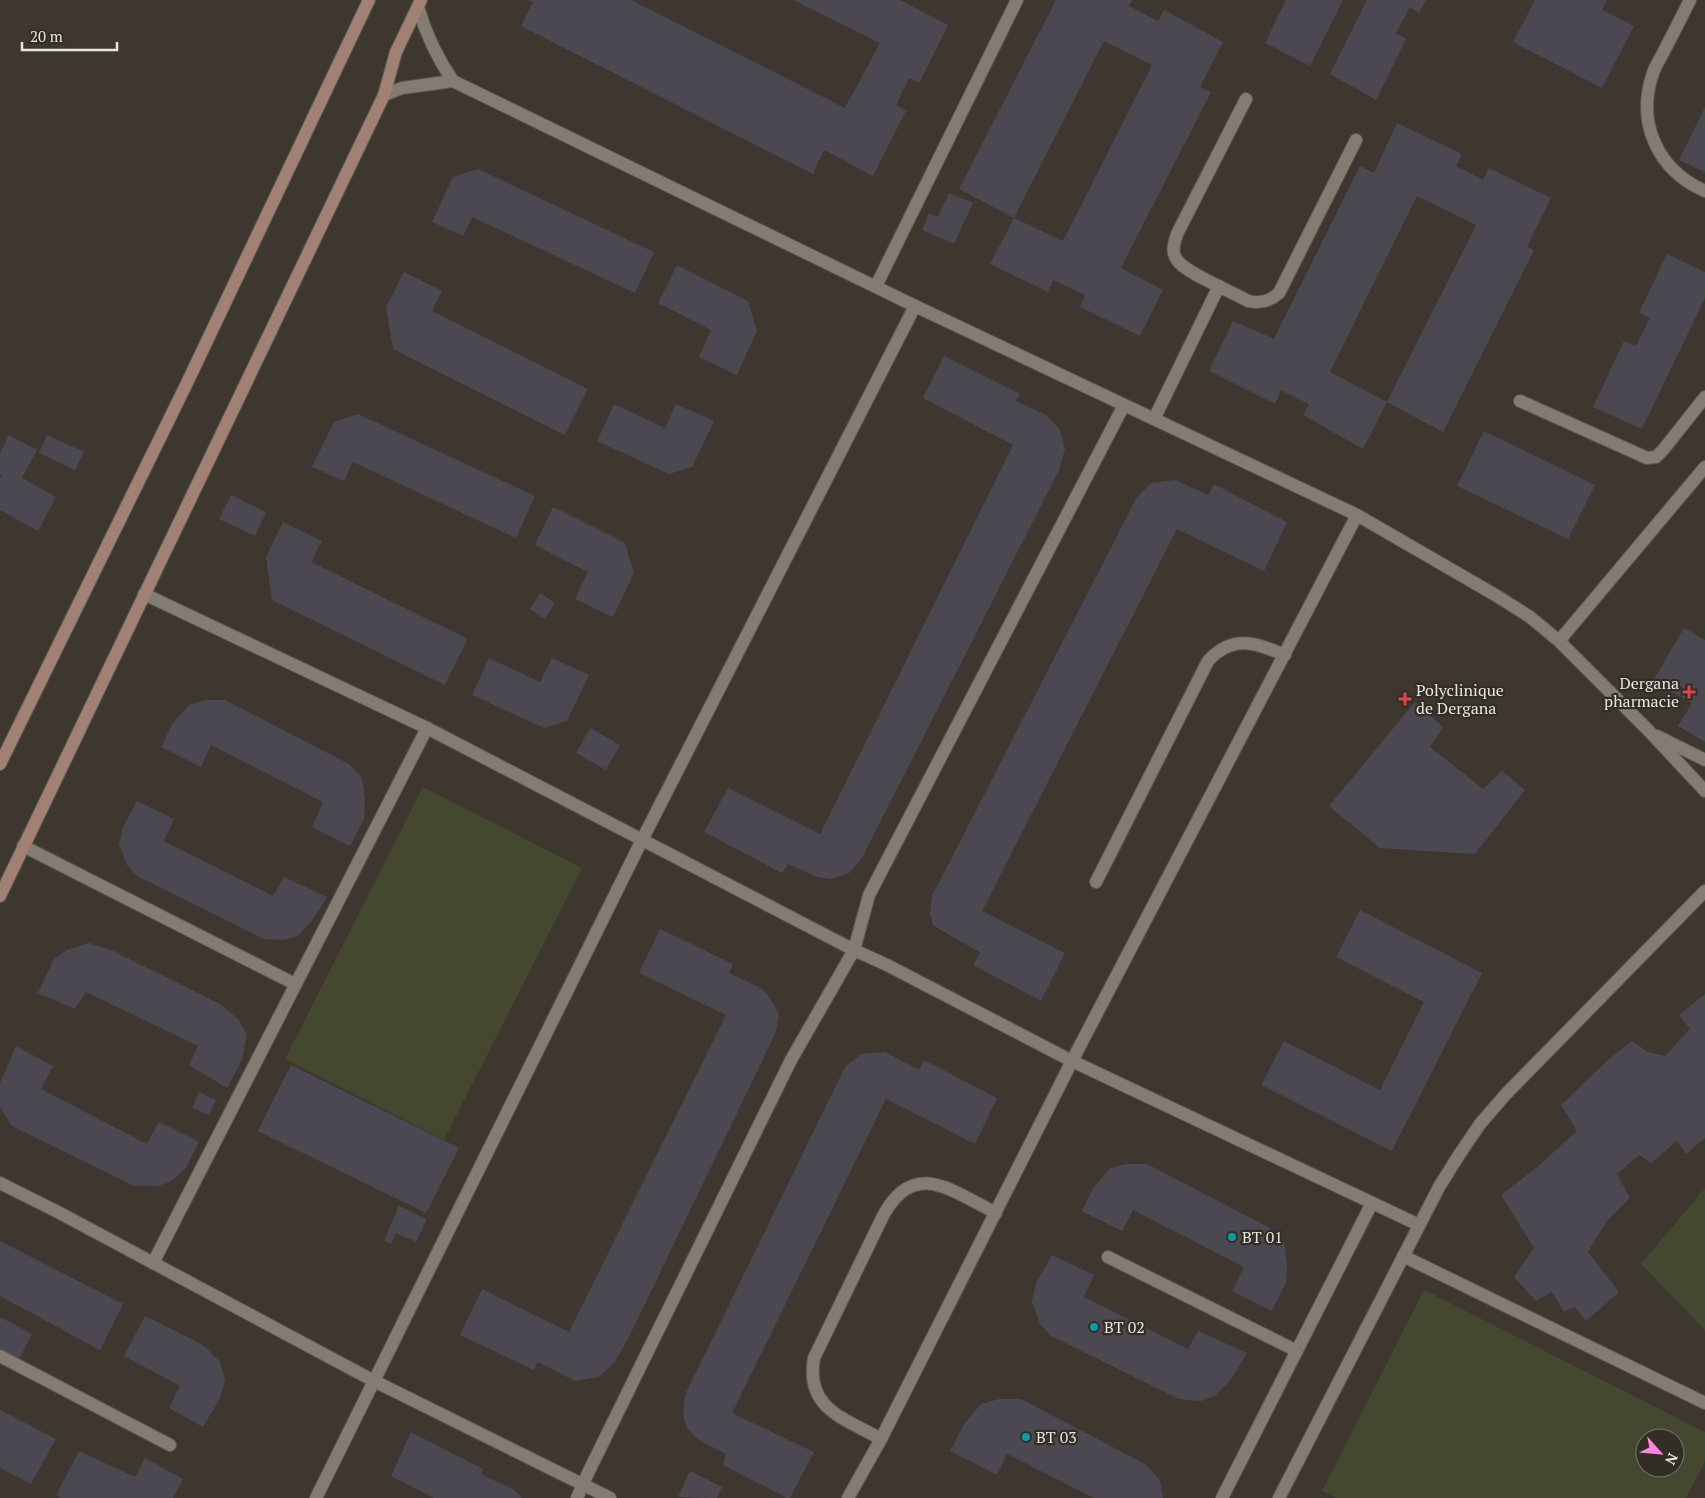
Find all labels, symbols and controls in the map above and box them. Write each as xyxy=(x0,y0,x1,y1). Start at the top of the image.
scale bar xyxy=(22,20,118,52)
text: 20 m xyxy=(30,26,63,46)
place label: Dergana pharmacie xyxy=(1604,672,1679,712)
place label: Polyclinique de Dergana xyxy=(1416,679,1504,719)
marker: Dergana pharmacie xyxy=(1683,686,1695,698)
marker: Polyclinique de Dergana xyxy=(1398,692,1412,706)
place label: BT 01 xyxy=(1242,1226,1283,1248)
marker: BT 01 xyxy=(1226,1231,1238,1243)
place label: BT 02 xyxy=(1104,1316,1145,1338)
marker: BT 02 xyxy=(1088,1321,1100,1333)
place label: BT 03 xyxy=(1036,1426,1077,1448)
north arrow xyxy=(1635,1428,1685,1478)
marker: BT 03 xyxy=(1020,1431,1032,1443)
text: N xyxy=(1661,1450,1683,1469)

